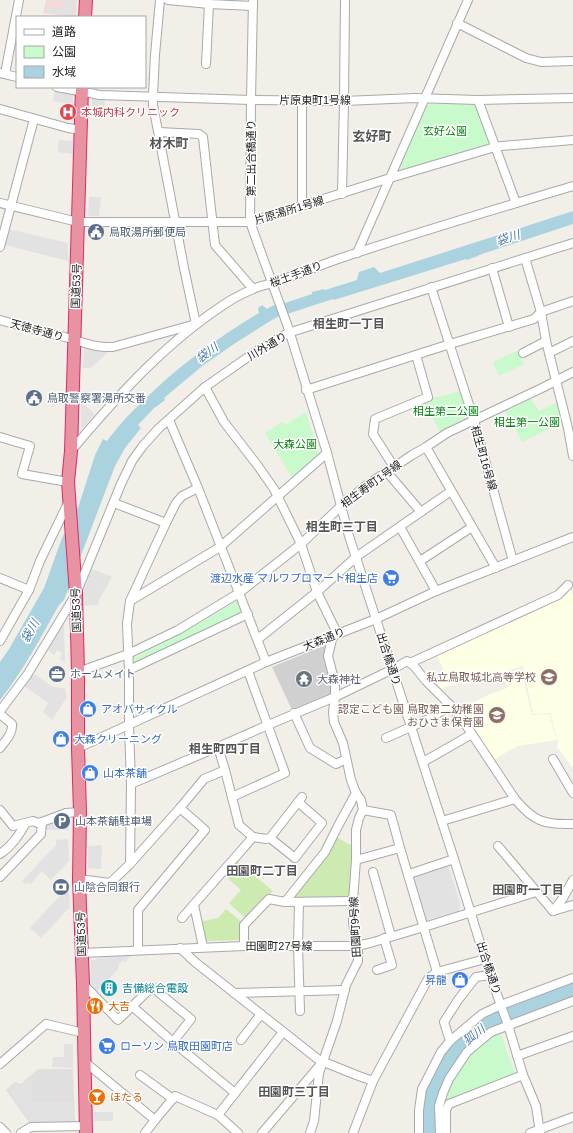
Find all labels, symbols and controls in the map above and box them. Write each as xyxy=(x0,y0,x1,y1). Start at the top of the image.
legend xyxy=(16,16,146,88)
text: 道路 xyxy=(52,25,76,39)
text: 公園 xyxy=(52,45,76,59)
text: 水域 xyxy=(52,65,76,79)
street label: 片原東町1号線 xyxy=(279,94,351,106)
hospital icon: 本城内科クリニック xyxy=(58,102,78,122)
place label: 本城内科クリニック xyxy=(81,106,180,118)
street label: 第二出合橋通り xyxy=(245,120,257,197)
park label: 玄好公園 xyxy=(423,125,467,137)
district label: 玄好町 xyxy=(352,129,392,144)
district label: 材木町 xyxy=(149,136,189,151)
street label: 片原湯所1号線 xyxy=(253,194,325,226)
public building icon: 鳥取湯所郵便局 xyxy=(86,222,106,242)
place label: 鳥取湯所郵便局 xyxy=(109,226,186,238)
water label: 袋川 xyxy=(494,227,523,248)
street label: 桜土手通り xyxy=(268,259,324,289)
street label: 国道53号 xyxy=(69,263,83,309)
street label: 天徳寺通り xyxy=(9,317,65,343)
district label: 相生町一丁目 xyxy=(313,317,385,331)
street label: 川外通り xyxy=(245,330,289,362)
water label: 袋川 xyxy=(193,339,222,366)
public building icon: 鳥取警察署湯所交番 xyxy=(24,388,44,408)
place label: 鳥取警察署湯所交番 xyxy=(47,392,146,404)
park label: 相生第二公園 xyxy=(413,405,479,417)
park label: 相生第一公園 xyxy=(494,416,560,428)
street label: 相生町16号線 xyxy=(469,424,499,492)
park label: 大森公園 xyxy=(273,438,317,450)
street label: 相生寿町1号線 xyxy=(338,458,404,510)
district label: 相生町三丁目 xyxy=(306,520,378,534)
supermarket icon: 渡辺水産 マルワプロマート相生店 xyxy=(381,568,401,588)
place label: 渡辺水産 マルワプロマート相生店 xyxy=(210,572,378,584)
street label: 国道53号 xyxy=(69,587,83,633)
water label: 袋川 xyxy=(18,615,43,645)
street label: 大森通り xyxy=(301,625,347,653)
street label: 出合橋通り xyxy=(375,631,403,687)
office icon: ホームメイト xyxy=(47,664,67,684)
school or university icon: 私立鳥取城北高等学校 xyxy=(539,667,559,687)
place label: ホームメイト xyxy=(70,668,136,680)
temple icon: 大森神社 xyxy=(294,669,314,689)
place label: 私立鳥取城北高等学校 xyxy=(426,671,536,683)
place label: 大森神社 xyxy=(317,673,361,685)
shop icon: アオバサイクル xyxy=(78,699,98,719)
place label: アオバサイクル xyxy=(101,703,177,715)
place label: 認定こども園 鳥取第二幼稚園 おひさま保育園 xyxy=(338,703,484,728)
school or university icon: 認定こども園 鳥取第二幼稚園 おひさま保育園 xyxy=(487,705,507,725)
shop icon: 大森クリーニング xyxy=(51,729,71,749)
place label: 大森クリーニング xyxy=(74,733,162,745)
district label: 相生町四丁目 xyxy=(189,742,261,756)
shop icon: 山本茶舗 xyxy=(80,763,100,783)
place label: 山本茶舗 xyxy=(103,767,147,779)
parking icon: 山本茶舗駐車場 xyxy=(52,811,72,831)
place label: 山本茶舗駐車場 xyxy=(75,815,152,827)
district label: 田園町二丁目 xyxy=(226,864,298,878)
bank icon: 山陰合同銀行 xyxy=(51,877,71,897)
place label: 山陰合同銀行 xyxy=(74,881,140,893)
district label: 田園町一丁目 xyxy=(492,883,564,897)
street label: 田園町9号線 xyxy=(347,896,363,958)
street label: 国道53号 xyxy=(74,911,88,957)
street label: 田園町27号線 xyxy=(245,940,313,952)
street label: 出合橋通り xyxy=(475,940,503,996)
shop icon: 昇龍 xyxy=(450,970,470,990)
place label: 昇龍 xyxy=(425,974,447,986)
building icon: 吉備総合電設 xyxy=(99,978,119,998)
place label: 吉備総合電設 xyxy=(122,982,188,994)
restaurant icon: 大吉 xyxy=(85,996,105,1016)
place label: 大吉 xyxy=(108,1000,130,1012)
water label: 狐川 xyxy=(460,1021,489,1048)
supermarket icon: ローソン 鳥取田園町店 xyxy=(97,1036,117,1056)
place label: ローソン 鳥取田園町店 xyxy=(120,1040,233,1052)
district label: 田園町三丁目 xyxy=(258,1085,330,1099)
bar icon: ほたる xyxy=(87,1087,107,1107)
place label: ほたる xyxy=(110,1091,143,1103)

